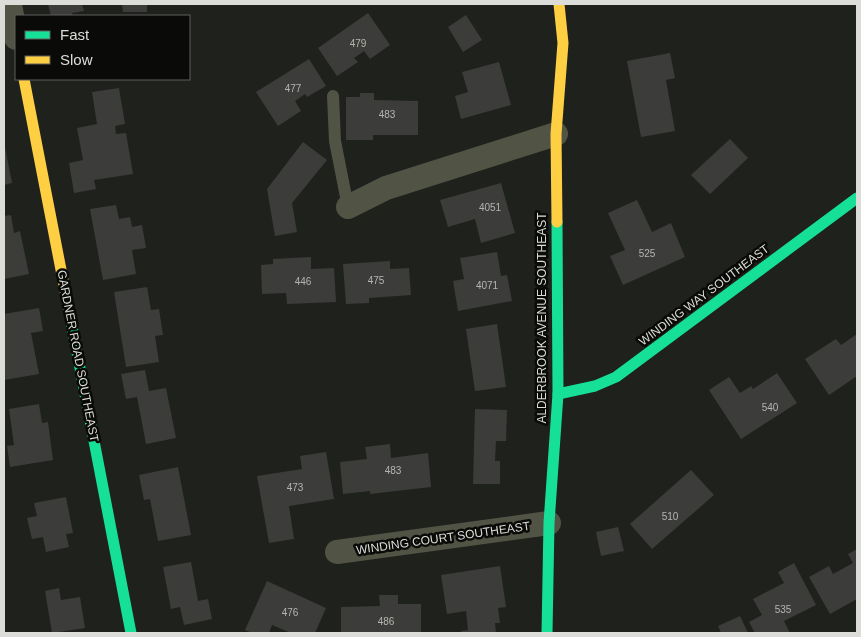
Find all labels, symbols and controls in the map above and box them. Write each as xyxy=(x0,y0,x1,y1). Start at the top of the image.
legend xyxy=(15,15,190,80)
text: Fast xyxy=(60,26,90,43)
house number: 479 xyxy=(350,38,367,49)
text: Slow xyxy=(60,51,93,68)
house number: 477 xyxy=(285,83,302,94)
house number: 483 xyxy=(379,109,396,120)
house number: 4051 xyxy=(479,202,502,213)
street label: ALDERBROOK AVENUE SOUTHEAST xyxy=(535,212,549,424)
street label: WINDING WAY SOUTHEAST xyxy=(636,241,772,348)
house number: 525 xyxy=(639,248,656,259)
street label: GARDNER ROAD SOUTHEAST xyxy=(54,269,102,444)
house number: 475 xyxy=(368,275,385,286)
house number: 446 xyxy=(295,276,312,287)
house number: 4071 xyxy=(476,280,499,291)
house number: 540 xyxy=(762,402,779,413)
house number: 483 xyxy=(385,465,402,476)
house number: 473 xyxy=(287,482,304,493)
house number: 510 xyxy=(662,511,679,522)
street label: WINDING COURT SOUTHEAST xyxy=(355,519,532,557)
house number: 535 xyxy=(775,604,792,615)
house number: 476 xyxy=(282,607,299,618)
house number: 486 xyxy=(378,616,395,627)

